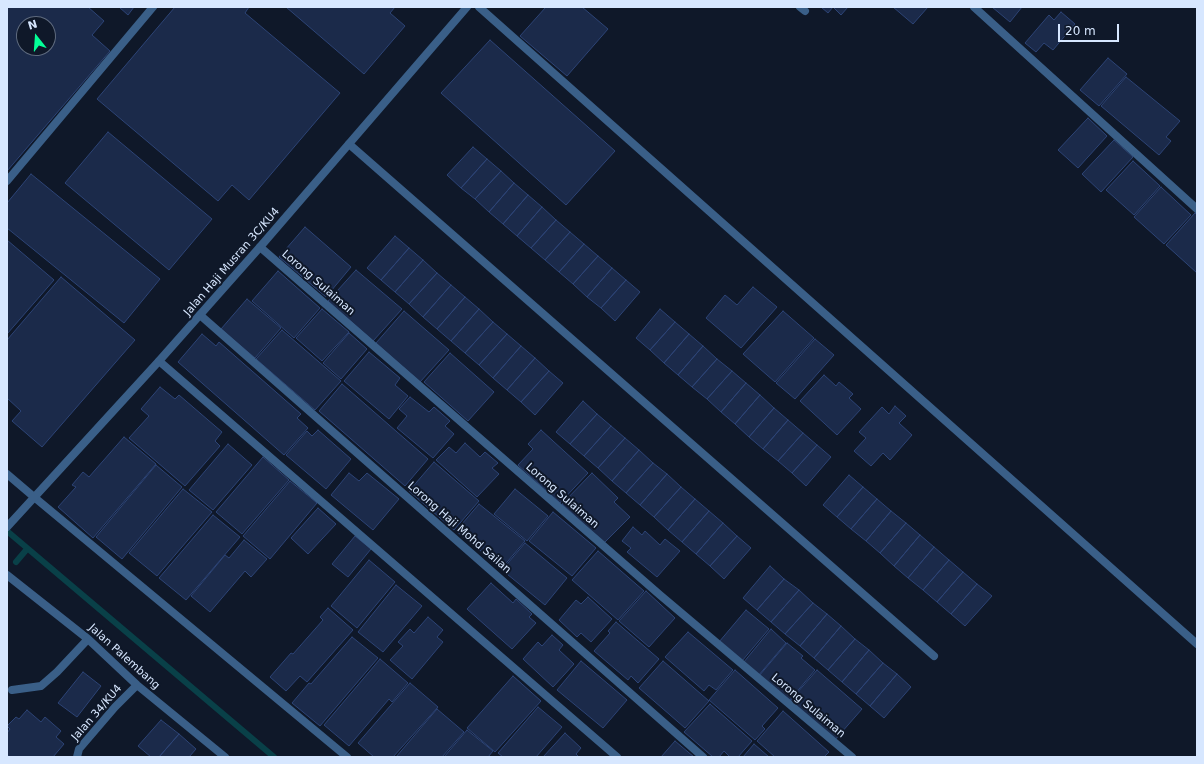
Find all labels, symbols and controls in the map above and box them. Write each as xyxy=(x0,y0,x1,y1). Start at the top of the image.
north arrow xyxy=(16,16,56,56)
scale bar xyxy=(1060,16,1121,42)
text: N xyxy=(26,17,39,33)
text: 20 m xyxy=(1065,24,1096,38)
street label: Jalan Haji Musran 3C/KU4 xyxy=(181,205,283,319)
street label: Lorong Sulaiman xyxy=(279,248,357,318)
street label: Lorong Sulaiman xyxy=(523,461,601,531)
street label: Lorong Haji Mohd Sailan xyxy=(404,479,514,577)
street label: Jalan Palembang xyxy=(86,622,162,692)
street label: Lorong Sulaiman xyxy=(768,671,848,741)
street label: Jalan 34/KU4 xyxy=(69,682,125,744)

